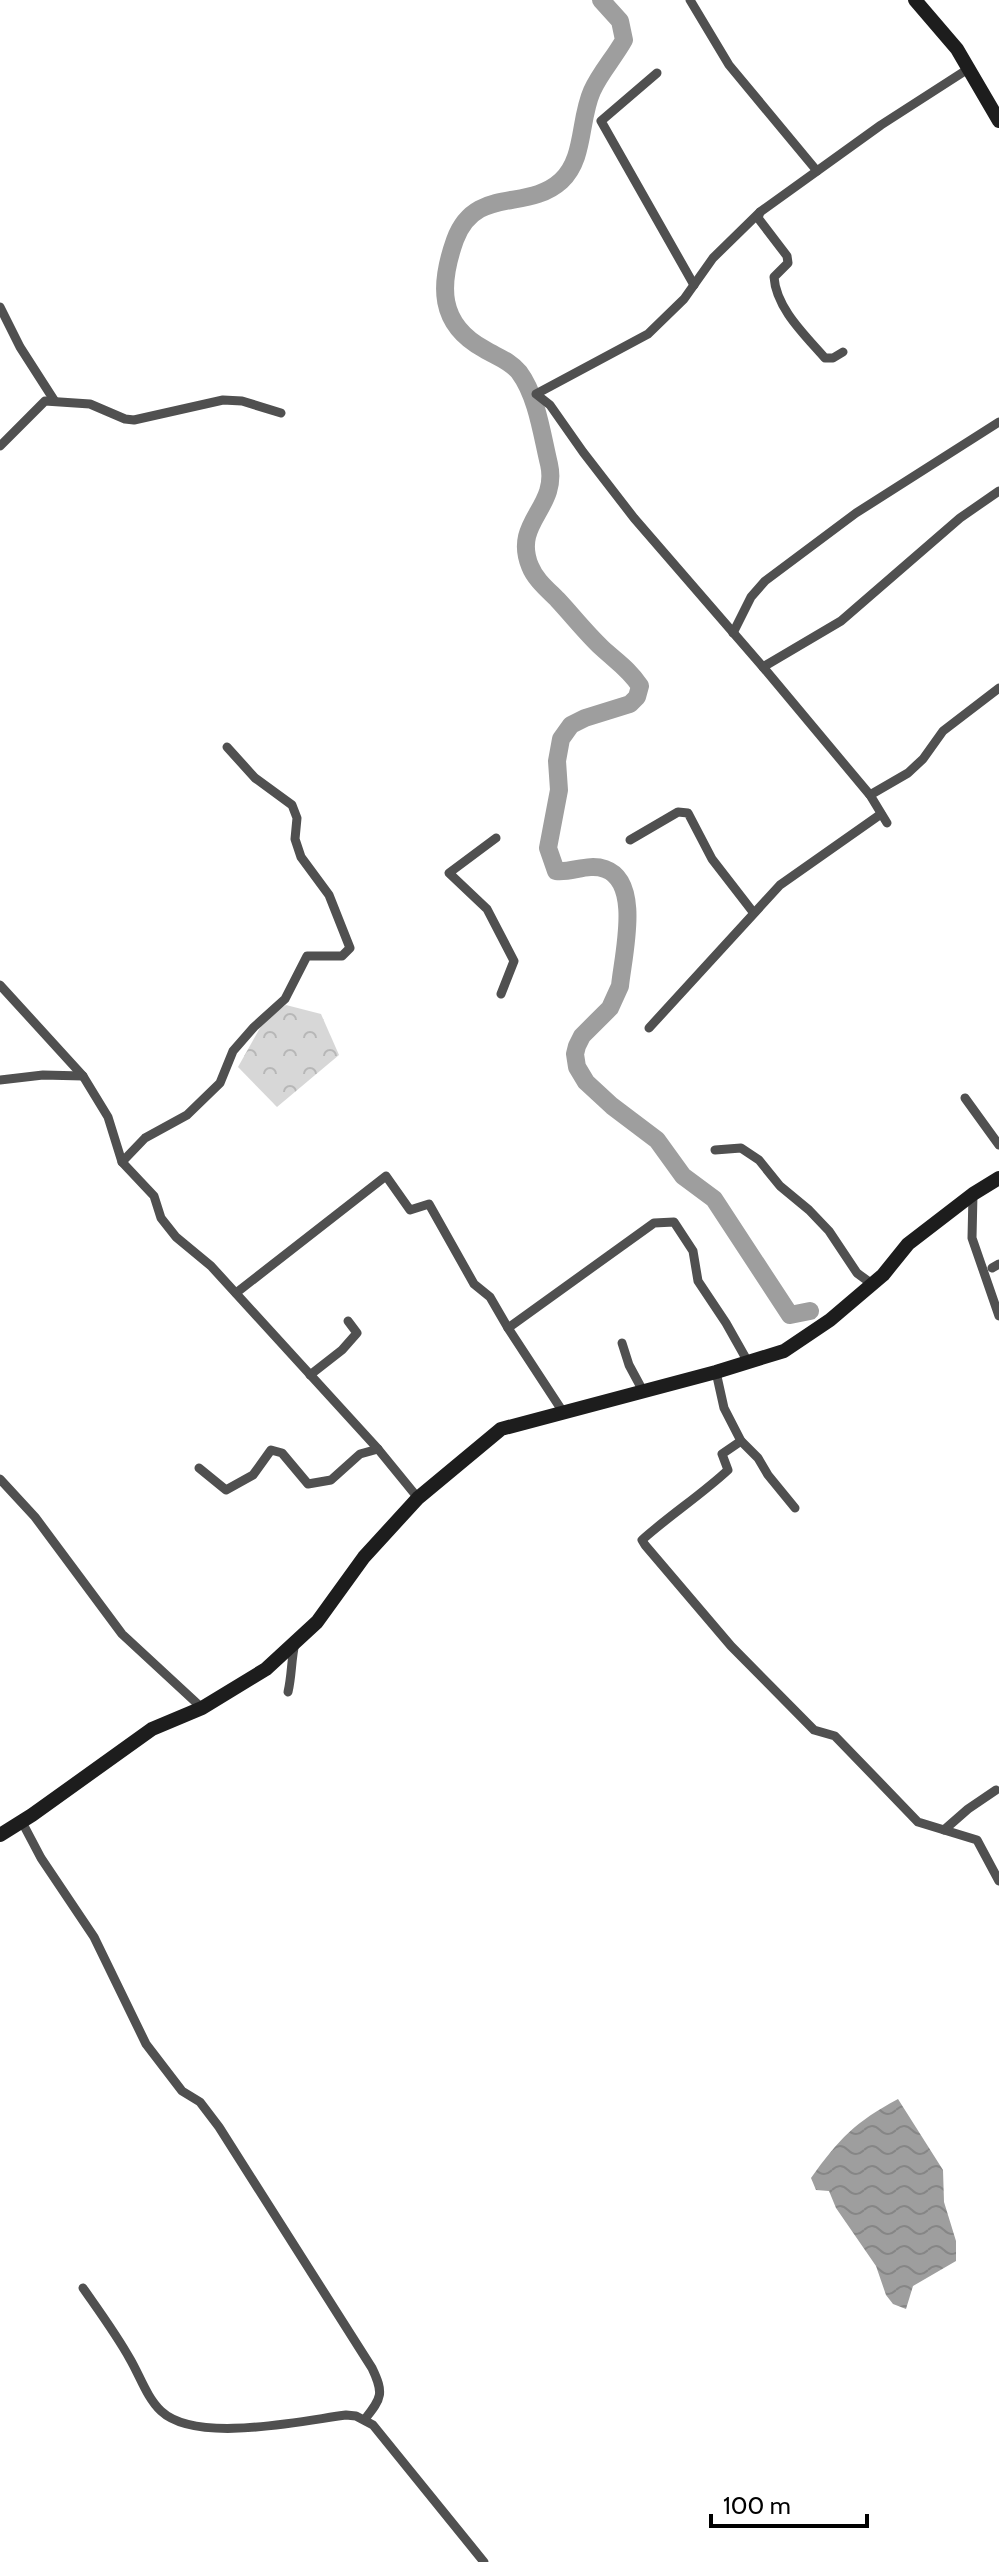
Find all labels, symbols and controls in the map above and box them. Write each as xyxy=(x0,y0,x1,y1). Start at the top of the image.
scale bar xyxy=(711,2478,867,2528)
text: 100 m xyxy=(723,2491,791,2520)

